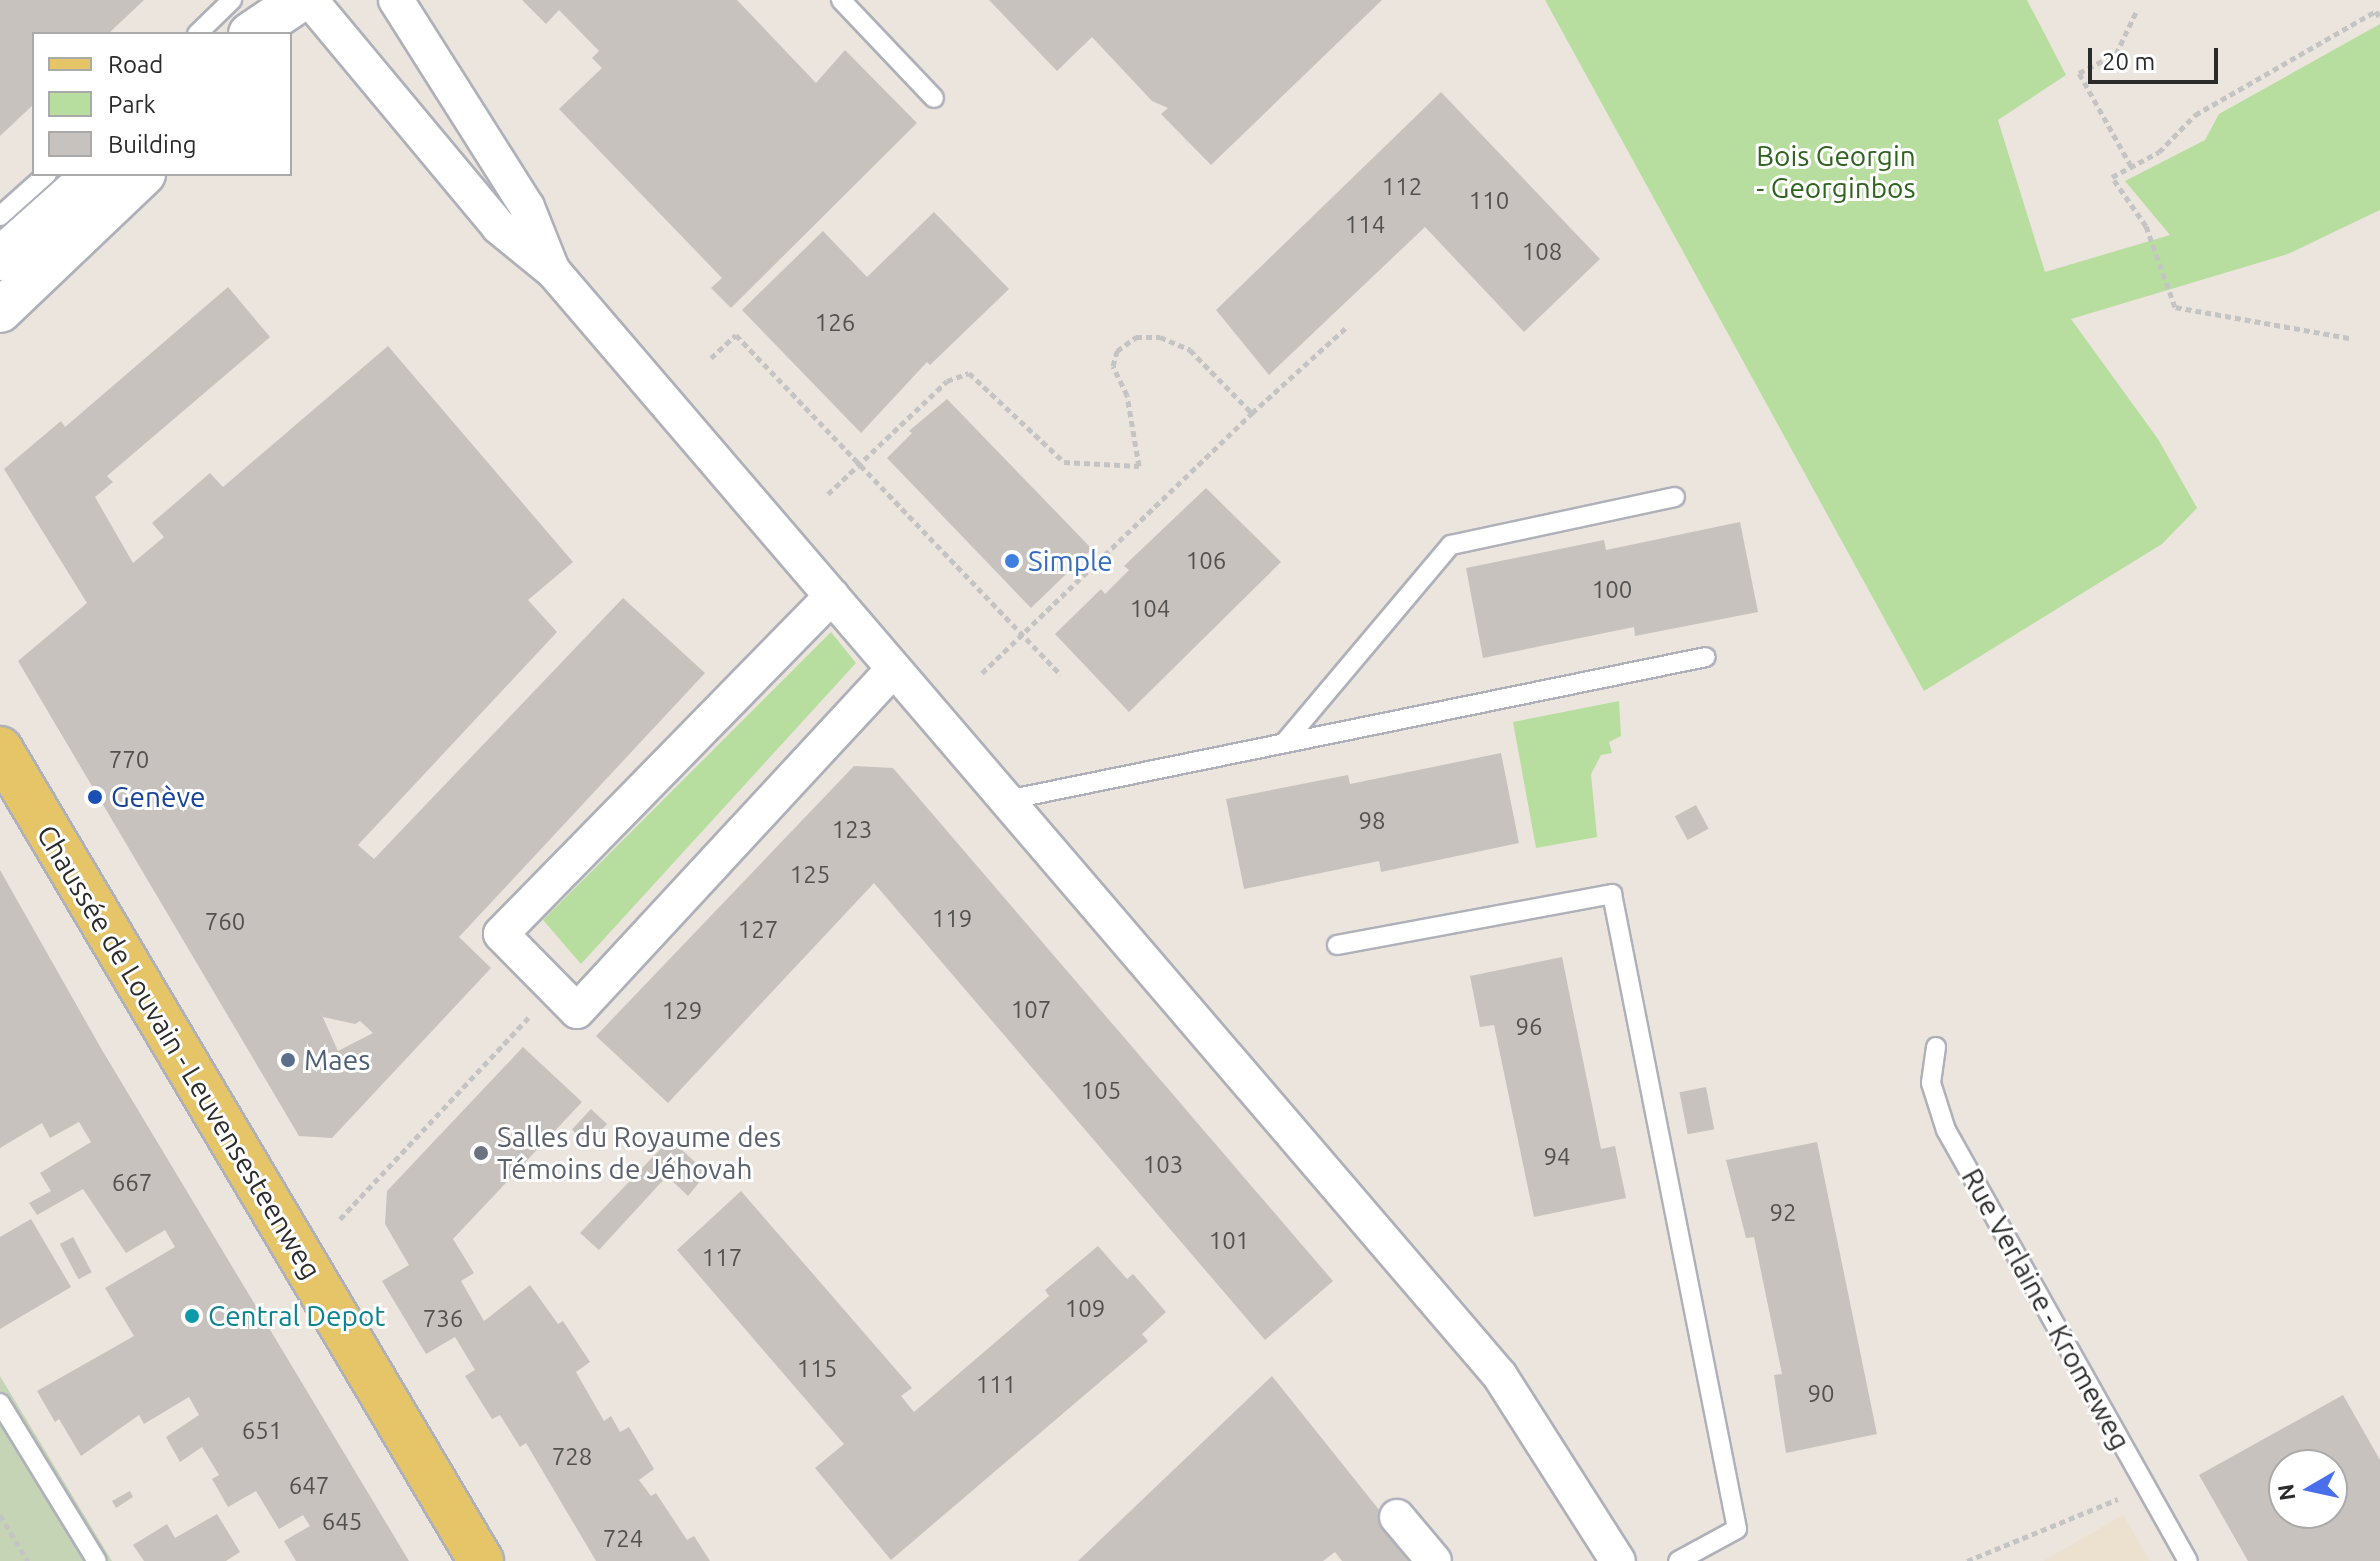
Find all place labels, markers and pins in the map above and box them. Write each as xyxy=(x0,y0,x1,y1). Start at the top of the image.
place label: Simple xyxy=(1028,544,1113,578)
marker: Simple xyxy=(1003,552,1021,570)
place label: Genève xyxy=(111,780,206,814)
marker: Genève xyxy=(86,788,104,806)
place label: Maes xyxy=(304,1043,370,1077)
marker: Maes xyxy=(279,1051,297,1069)
place label: Salles du Royaume des Témoins de Jéhovah xyxy=(497,1120,781,1186)
marker: Salles du Royaume des Témoins de Jéhovah xyxy=(472,1144,490,1162)
place label: Central Depot xyxy=(208,1299,385,1333)
marker: Central Depot xyxy=(183,1307,201,1325)

